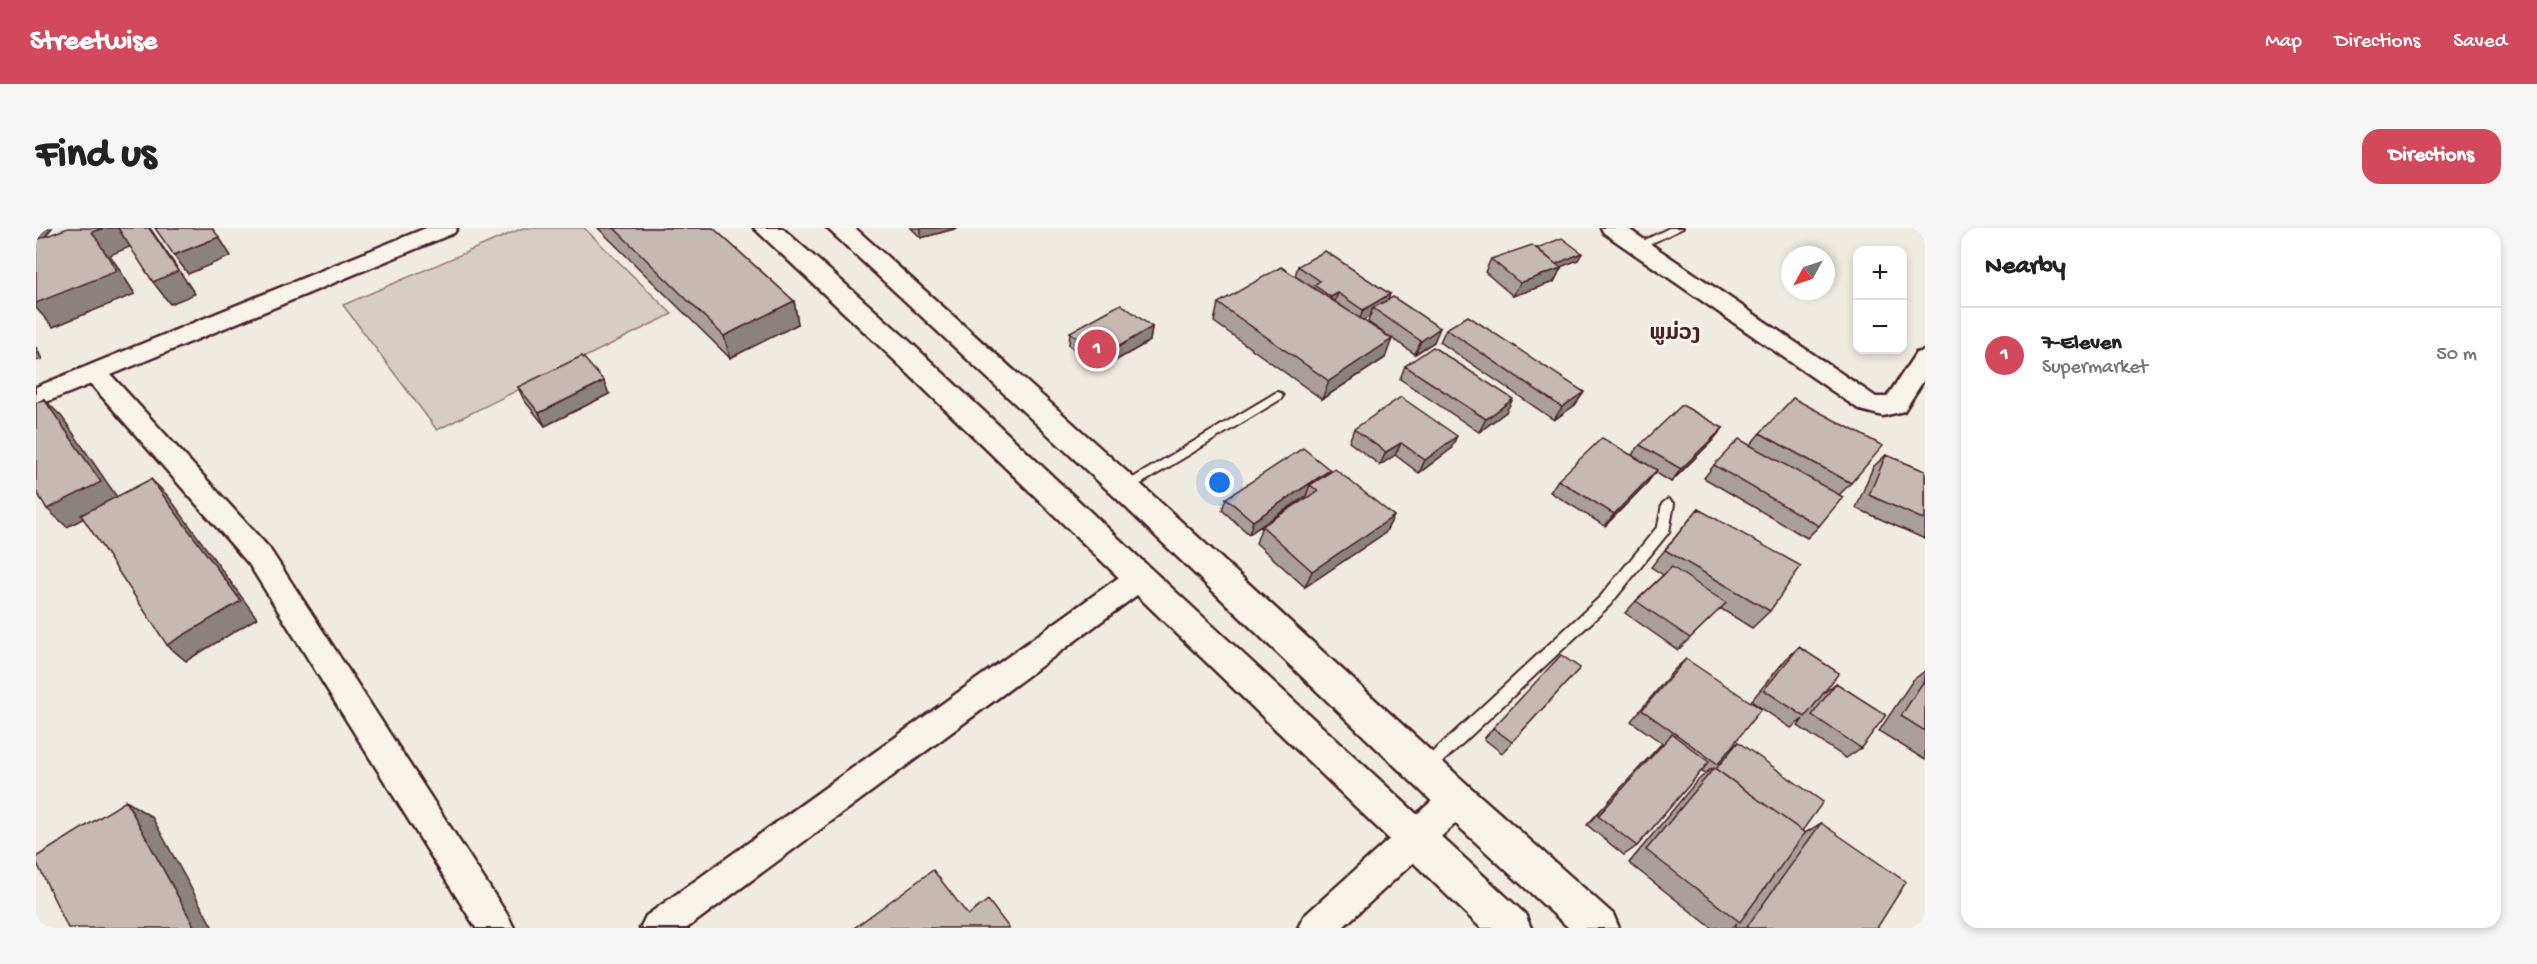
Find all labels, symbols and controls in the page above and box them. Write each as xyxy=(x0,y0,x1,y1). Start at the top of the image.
text: Streetwise xyxy=(30,26,157,59)
text: Map xyxy=(2265,30,2302,55)
text: Directions xyxy=(2335,30,2420,55)
text: Saved xyxy=(2453,30,2507,55)
button: Directions xyxy=(2362,129,2501,184)
text: Find us xyxy=(36,132,156,181)
north arrow xyxy=(1781,246,1835,300)
map controls xyxy=(1853,246,1907,354)
button: + xyxy=(1853,246,1907,300)
text: Nearby xyxy=(1985,252,2066,283)
button: − xyxy=(1853,300,1907,354)
district label: ພູມ່ວງ xyxy=(1649,320,1701,348)
pin: 1 xyxy=(1078,326,1116,372)
text: 7-Eleven xyxy=(2042,331,2122,357)
text: 1 xyxy=(2000,344,2009,367)
text: 50 m xyxy=(2436,344,2477,367)
text: Supermarket xyxy=(2042,357,2148,380)
your location xyxy=(1205,468,1234,497)

